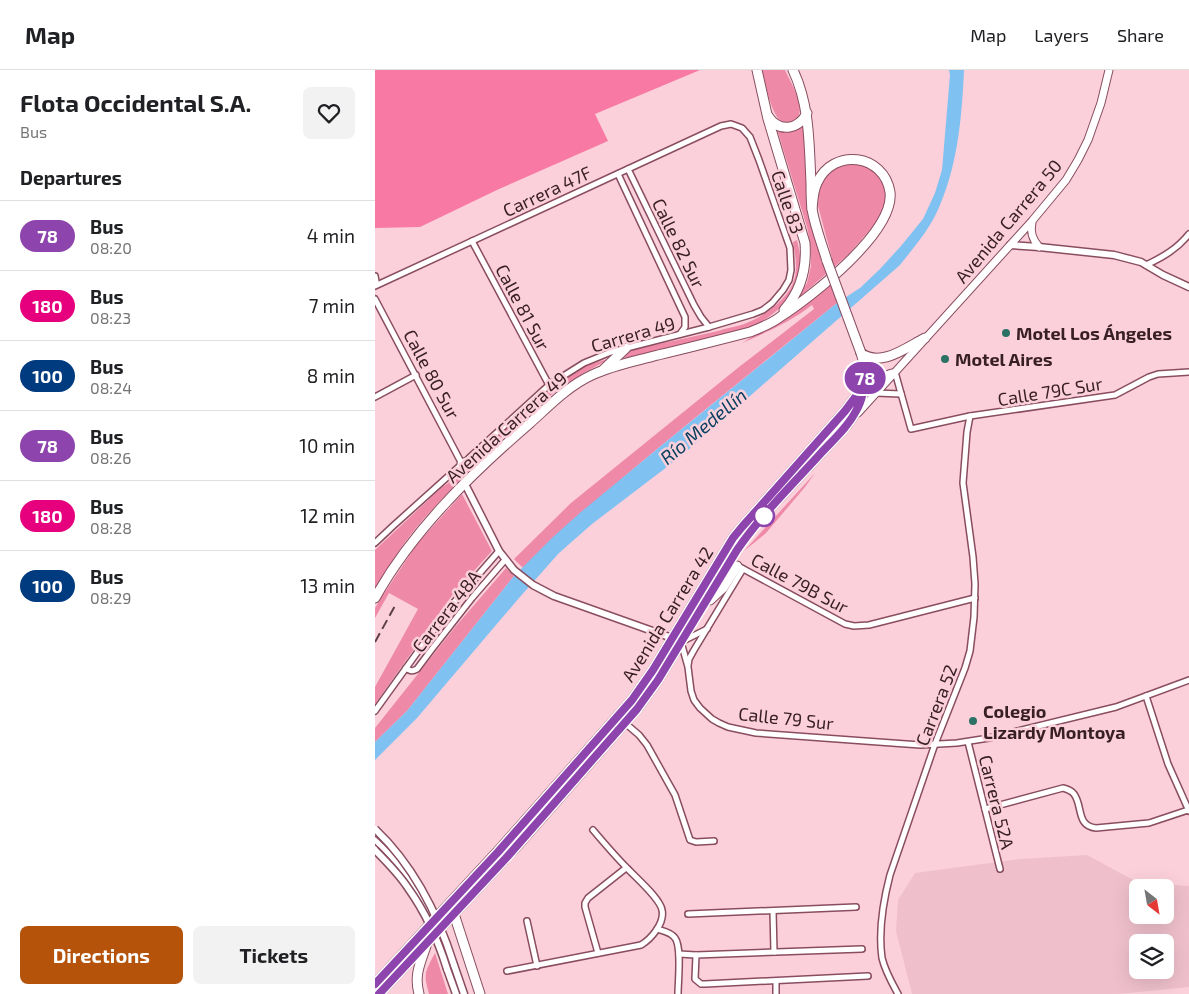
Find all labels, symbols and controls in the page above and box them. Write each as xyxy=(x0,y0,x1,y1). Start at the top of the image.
text: Map xyxy=(25,20,75,49)
text: Map xyxy=(970,24,1006,46)
text: Layers xyxy=(1034,24,1089,46)
text: Share xyxy=(1117,24,1164,46)
button: heart xyxy=(303,87,355,139)
text: Flota Occidental S.A. xyxy=(20,88,251,117)
text: Bus xyxy=(20,122,47,141)
street label: Avenida Carrera 50 xyxy=(950,155,1066,287)
street label: Carrera 47F xyxy=(499,161,595,221)
text: Departures xyxy=(20,166,122,189)
street label: Calle 83 xyxy=(767,167,809,237)
street label: Calle 82 Sur xyxy=(648,195,710,291)
text: Bus xyxy=(90,215,124,238)
text: 4 min xyxy=(307,224,355,247)
text: 78 xyxy=(37,225,58,247)
text: 08:20 xyxy=(90,238,132,257)
street label: Calle 81 Sur xyxy=(491,260,555,354)
text: Bus xyxy=(90,285,124,308)
text: 7 min xyxy=(309,294,355,317)
text: 180 xyxy=(32,295,63,317)
text: 08:23 xyxy=(90,308,131,327)
street label: Carrera 49 xyxy=(588,312,678,356)
place label: Motel Los Ángeles xyxy=(1016,322,1172,344)
street label: Calle 80 Sur xyxy=(399,326,465,422)
marker: Motel Los Ángeles xyxy=(1000,327,1012,339)
place label: Motel Aires xyxy=(955,348,1053,370)
marker: Motel Aires xyxy=(939,353,951,365)
text: Bus xyxy=(90,355,124,378)
line badge: 78 xyxy=(843,362,887,394)
text: 8 min xyxy=(307,364,355,387)
text: 100 xyxy=(32,365,63,387)
street label: Avenida Carrera 49 xyxy=(441,367,571,487)
text: 78 xyxy=(855,367,875,389)
street label: Calle 79C Sur xyxy=(996,372,1104,410)
text: 08:24 xyxy=(90,378,132,397)
water label: Río Medellín xyxy=(655,383,751,469)
text: Bus xyxy=(90,425,124,448)
text: 10 min xyxy=(299,434,355,457)
text: 78 xyxy=(37,435,58,457)
text: 08:26 xyxy=(90,448,131,467)
text: Bus xyxy=(90,495,124,518)
text: 12 min xyxy=(300,504,355,527)
text: 180 xyxy=(32,505,63,527)
unlabelled marker xyxy=(753,505,775,527)
text: 08:28 xyxy=(90,518,132,537)
street label: Avenida Carrera 42 xyxy=(616,542,718,686)
street label: Calle 79B Sur xyxy=(748,548,852,618)
text: Bus xyxy=(90,565,124,588)
street label: Carrera 48A xyxy=(407,565,485,657)
text: 13 min xyxy=(300,574,355,597)
text: 100 xyxy=(32,575,63,597)
text: 08:29 xyxy=(90,588,131,607)
street label: Carrera 52 xyxy=(911,661,961,749)
place label: Colegio Lizardy Montoya xyxy=(983,700,1125,743)
street label: Calle 79 Sur xyxy=(737,702,835,734)
marker: Colegio Lizardy Montoya xyxy=(967,715,979,727)
street label: Carrera 52A xyxy=(975,753,1019,852)
north arrow xyxy=(1129,879,1174,924)
map controls xyxy=(1129,879,1174,979)
button: Directions xyxy=(20,926,183,984)
button: Tickets xyxy=(193,926,355,984)
button: layers xyxy=(1129,934,1174,979)

